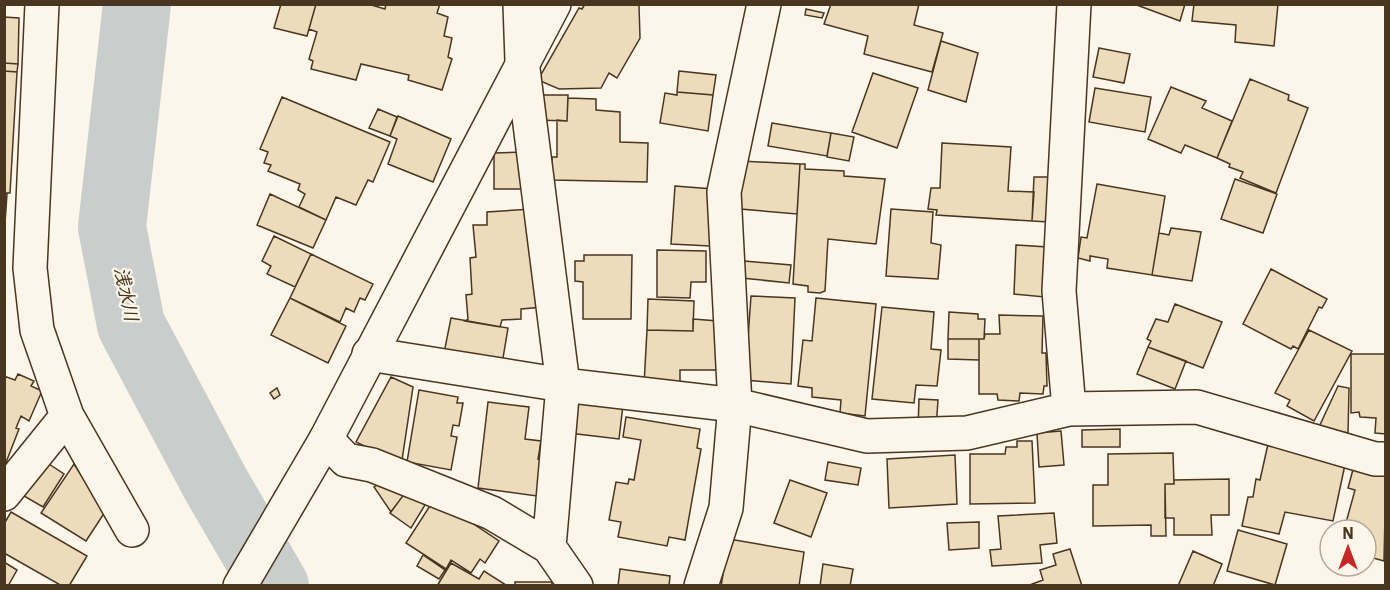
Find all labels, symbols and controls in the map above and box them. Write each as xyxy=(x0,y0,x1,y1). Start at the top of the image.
water label: 浅水川 xyxy=(110,265,144,325)
north arrow xyxy=(1318,518,1378,578)
text: N xyxy=(1342,523,1354,543)

